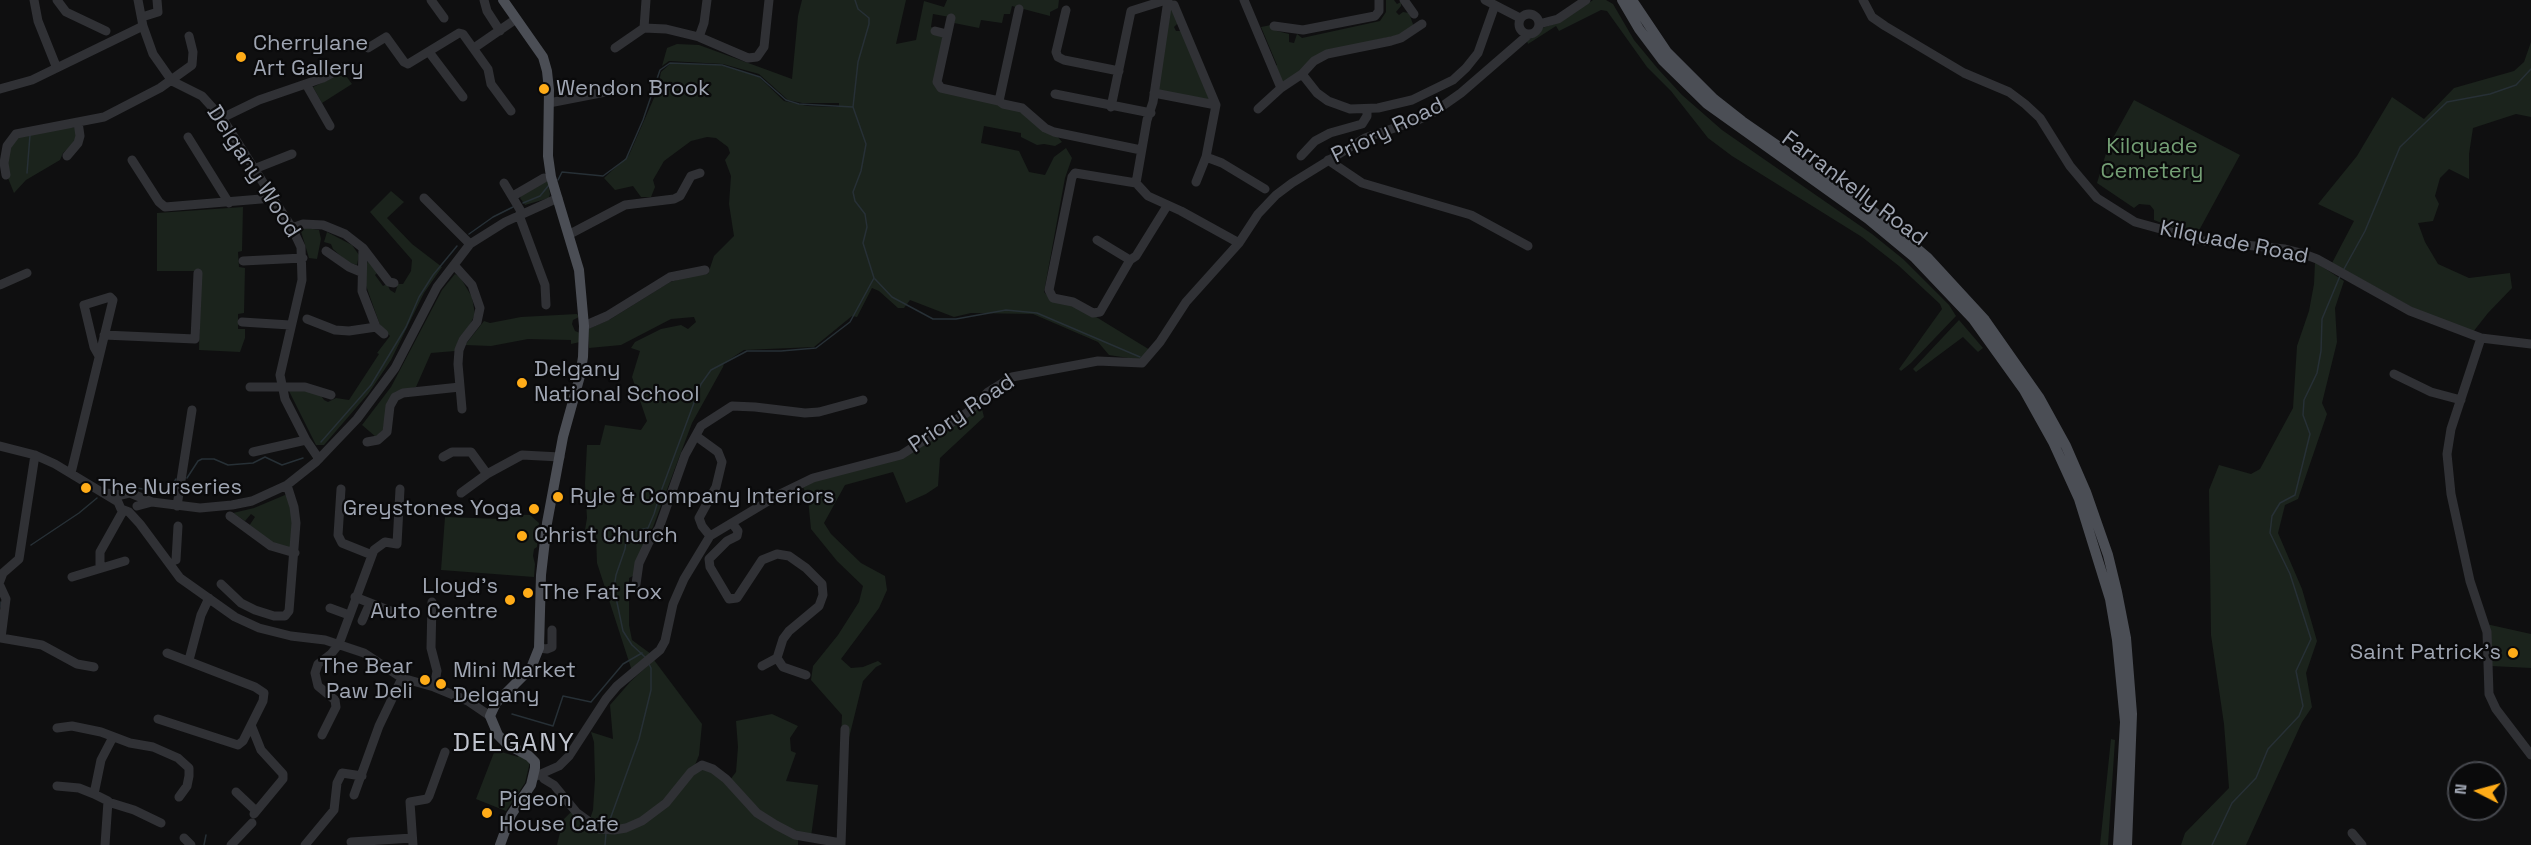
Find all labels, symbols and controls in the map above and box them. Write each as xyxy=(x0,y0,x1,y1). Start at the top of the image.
place label: Cherrylane Art Gallery xyxy=(253,31,368,82)
marker: Cherrylane Art Gallery xyxy=(234,50,248,64)
place label: Wendon Brook xyxy=(556,76,710,102)
marker: Wendon Brook xyxy=(537,82,551,96)
street label: Priory Road xyxy=(1327,92,1449,170)
street label: Delgany Wood xyxy=(200,101,306,243)
street label: Farrankelly Road xyxy=(1776,126,1932,252)
park label: Kilquade Cemetery xyxy=(2100,134,2204,186)
street label: Kilquade Road xyxy=(2157,216,2311,270)
place label: Delgany National School xyxy=(534,357,700,408)
street label: Priory Road xyxy=(904,369,1020,459)
marker: Delgany National School xyxy=(515,376,529,390)
place label: The Nurseries xyxy=(98,475,242,501)
marker: The Nurseries xyxy=(79,481,93,495)
place label: Ryle & Company Interiors xyxy=(570,484,834,510)
marker: Ryle & Company Interiors xyxy=(551,490,565,504)
place label: Greystones Yoga xyxy=(343,496,522,522)
marker: Greystones Yoga xyxy=(527,502,541,516)
place label: Christ Church xyxy=(534,523,678,549)
marker: Christ Church xyxy=(515,529,529,543)
place label: Lloyd's Auto Centre xyxy=(370,574,498,626)
place label: The Fat Fox xyxy=(540,580,662,606)
marker: The Fat Fox xyxy=(521,586,535,600)
marker: Lloyd's Auto Centre xyxy=(503,593,517,607)
place label: Saint Patrick's xyxy=(2350,640,2501,666)
marker: Saint Patrick's xyxy=(2506,646,2520,660)
place label: The Bear Paw Deli xyxy=(319,654,413,706)
place label: Mini Market Delgany xyxy=(453,658,576,710)
marker: The Bear Paw Deli xyxy=(418,673,432,687)
marker: Mini Market Delgany xyxy=(434,677,448,691)
district label: DELGANY xyxy=(453,728,575,760)
north arrow xyxy=(2447,761,2507,821)
text: N xyxy=(2450,783,2472,796)
place label: Pigeon House Cafe xyxy=(499,787,619,838)
marker: Pigeon House Cafe xyxy=(480,806,494,820)

